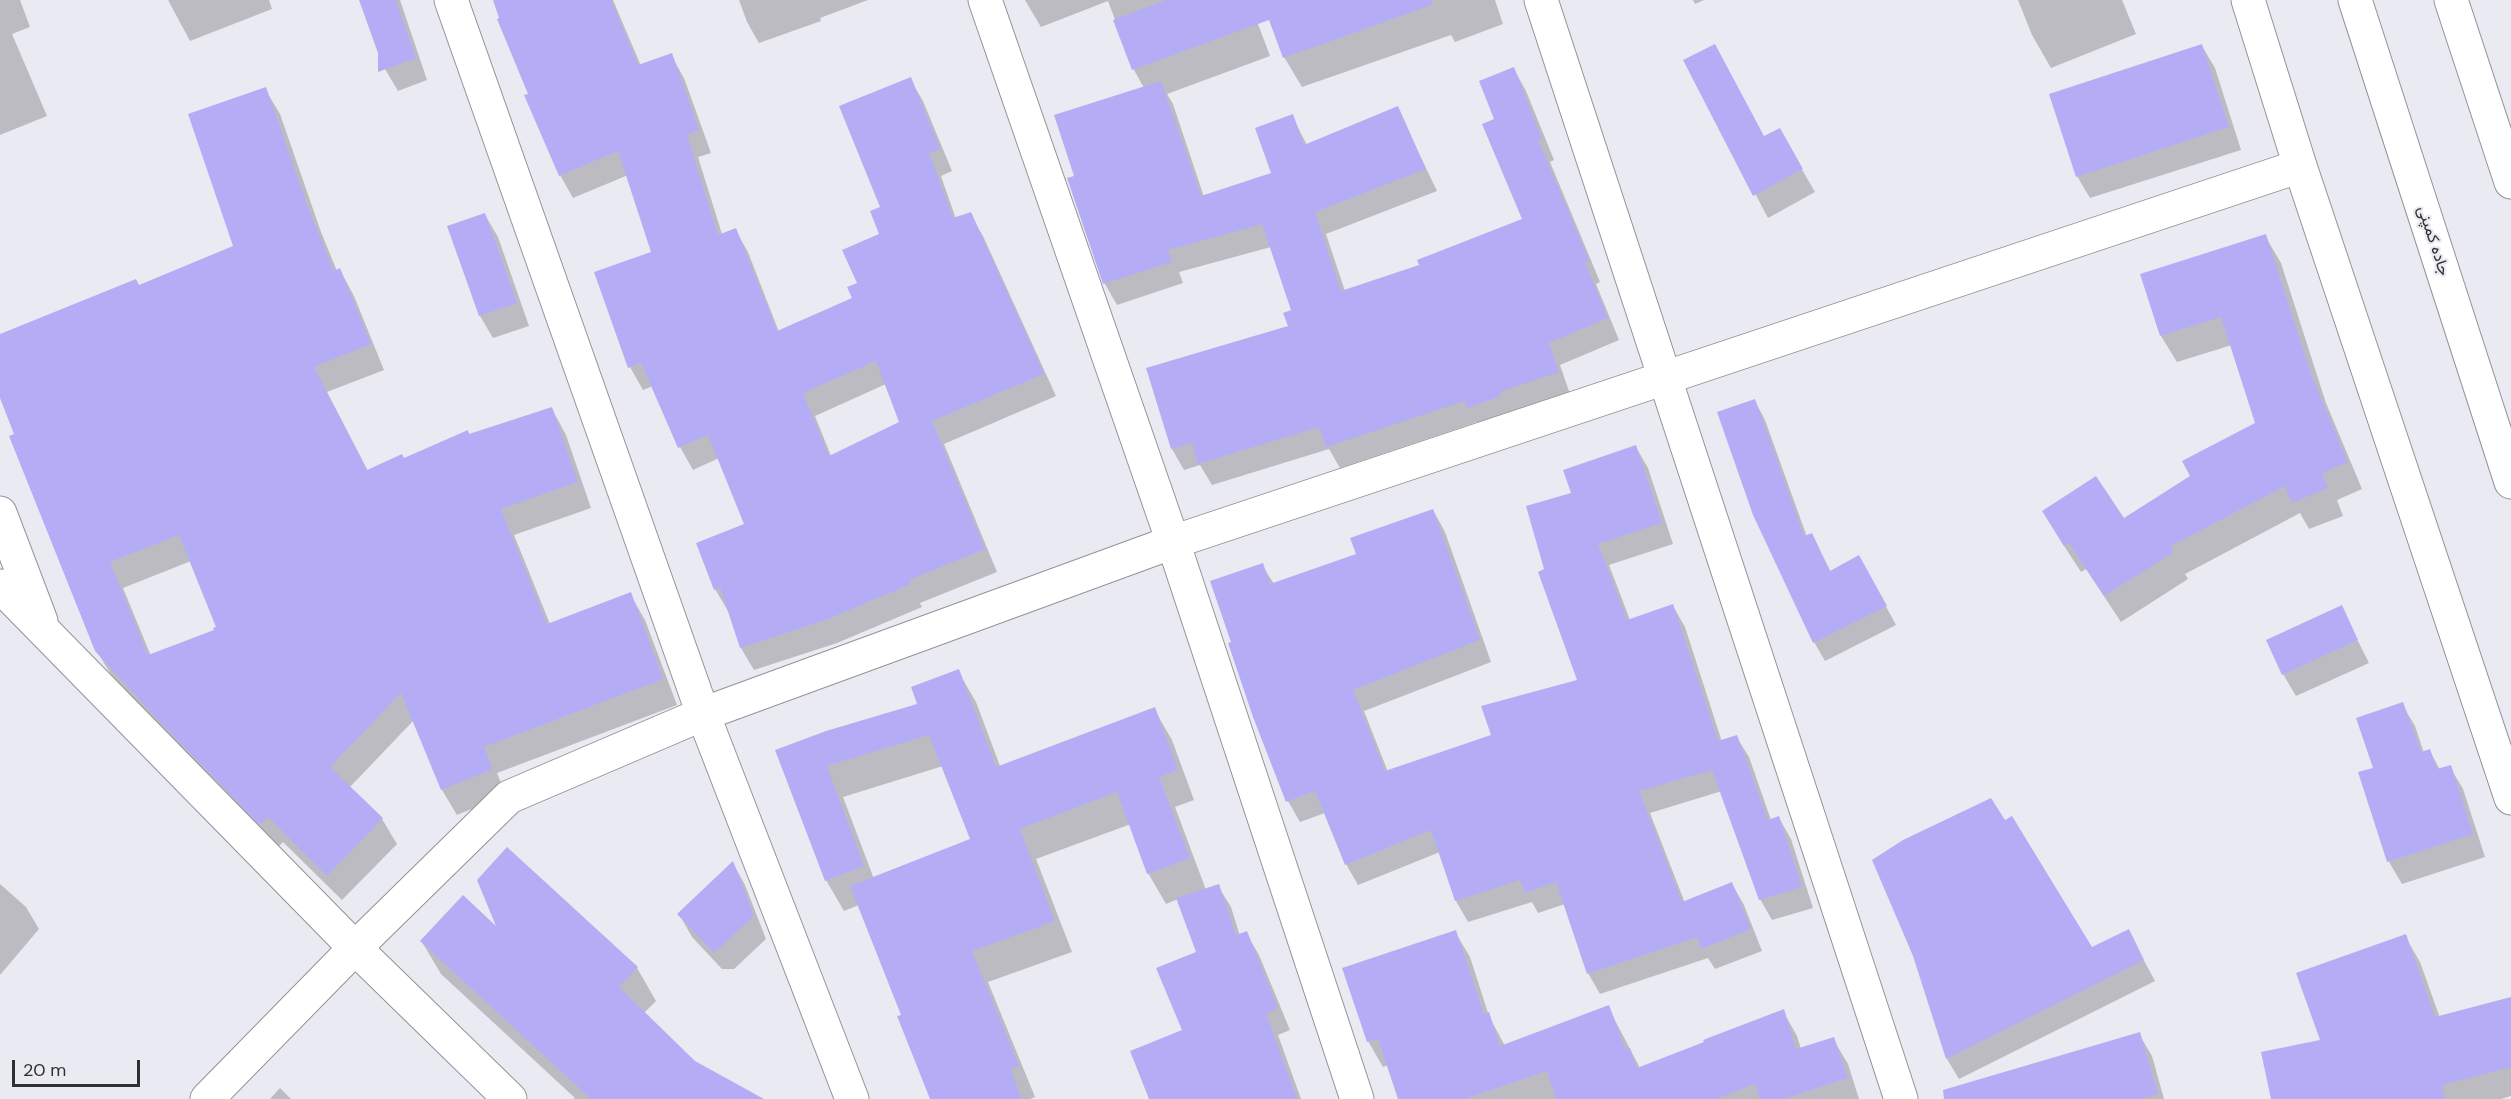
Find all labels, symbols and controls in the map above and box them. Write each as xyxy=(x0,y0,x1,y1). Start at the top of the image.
street label: جاده کمپنی xyxy=(2413,204,2453,278)
scale bar xyxy=(15,1048,142,1086)
text: 20 m xyxy=(23,1058,66,1082)

